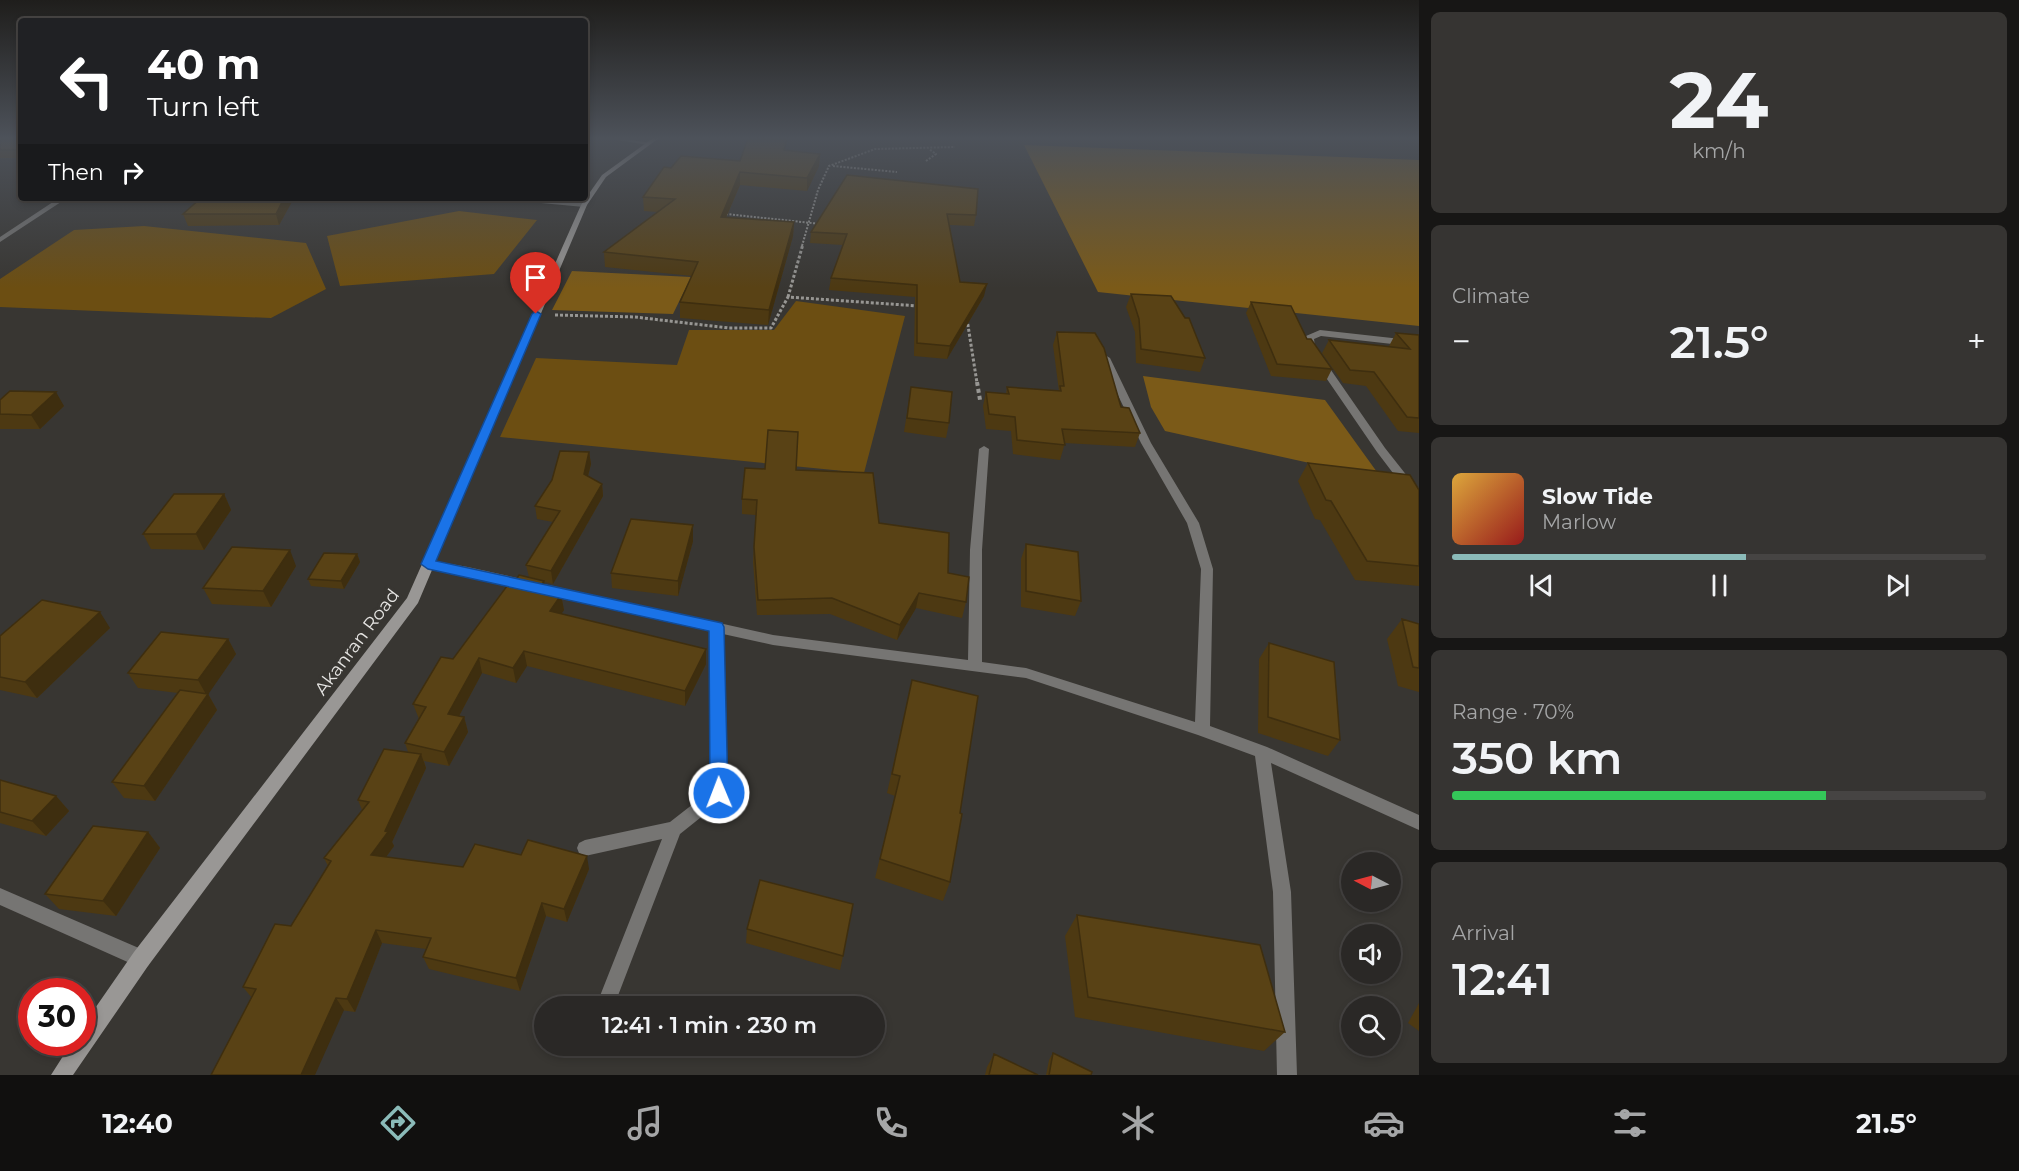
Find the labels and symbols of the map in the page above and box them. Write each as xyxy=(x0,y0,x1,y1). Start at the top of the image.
pin xyxy=(510,252,561,314)
street label: Akanran Road xyxy=(310,585,404,699)
position arrow xyxy=(687,761,751,825)
north arrow xyxy=(1341,852,1401,912)
speed limit sign: 30 xyxy=(18,978,96,1056)

